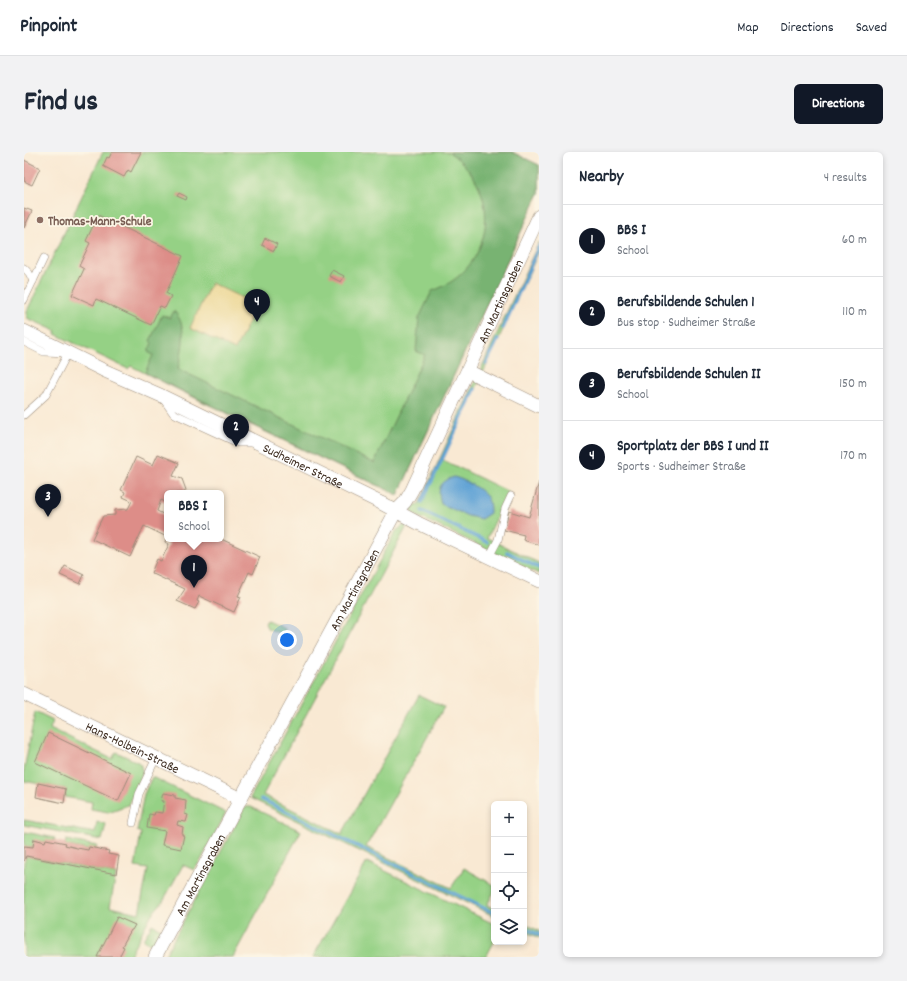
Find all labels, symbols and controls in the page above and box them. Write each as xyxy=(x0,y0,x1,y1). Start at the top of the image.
text: Pinpoint xyxy=(20,14,77,41)
text: Map xyxy=(737,18,759,38)
text: Directions xyxy=(781,18,834,38)
text: Saved xyxy=(856,18,887,38)
text: Find us xyxy=(24,84,98,124)
button: Directions xyxy=(794,84,883,124)
text: Nearby xyxy=(579,166,623,190)
text: 4 results xyxy=(824,169,867,188)
place label: Thomas-Mann-Schule xyxy=(48,213,152,232)
marker: Thomas-Mann-Schule xyxy=(35,215,45,225)
text: BBS I xyxy=(617,220,646,242)
text: 1 xyxy=(591,231,593,250)
text: 60 m xyxy=(842,231,867,250)
text: School xyxy=(617,242,649,261)
street label: Am Martinsgraben xyxy=(474,257,530,347)
pin: 4 xyxy=(244,289,270,322)
text: Berufsbildende Schulen 1 xyxy=(617,292,755,314)
text: 2 xyxy=(589,303,595,322)
text: 110 m xyxy=(842,303,867,322)
text: Bus stop · Sudheimer Straße xyxy=(617,314,755,333)
text: Berufsbildende Schulen II xyxy=(617,364,761,386)
text: 3 xyxy=(589,375,595,394)
text: 150 m xyxy=(839,375,867,394)
text: School xyxy=(617,386,649,405)
pin: 2 xyxy=(223,414,249,447)
text: Sportplatz der BBS I und II xyxy=(617,436,769,458)
street label: Sudheimer Straße xyxy=(259,440,346,495)
text: 4 xyxy=(589,447,595,466)
text: 170 m xyxy=(840,447,867,466)
text: Sports · Sudheimer Straße xyxy=(617,458,746,477)
pin: 3 xyxy=(35,484,61,517)
popup xyxy=(164,490,224,542)
text: BBS I xyxy=(178,496,207,518)
text: School xyxy=(178,518,210,537)
street label: Am Martinsgraben xyxy=(326,546,386,635)
pin: 1 xyxy=(181,555,207,588)
your location xyxy=(277,630,297,650)
street label: Hans-Holbein-Straße xyxy=(82,718,182,780)
map controls xyxy=(491,801,527,945)
button: + xyxy=(491,801,527,837)
street label: Am Martinsgraben xyxy=(172,831,232,920)
button: − xyxy=(491,837,527,873)
button: locate xyxy=(491,873,527,909)
button: layers xyxy=(491,909,527,945)

